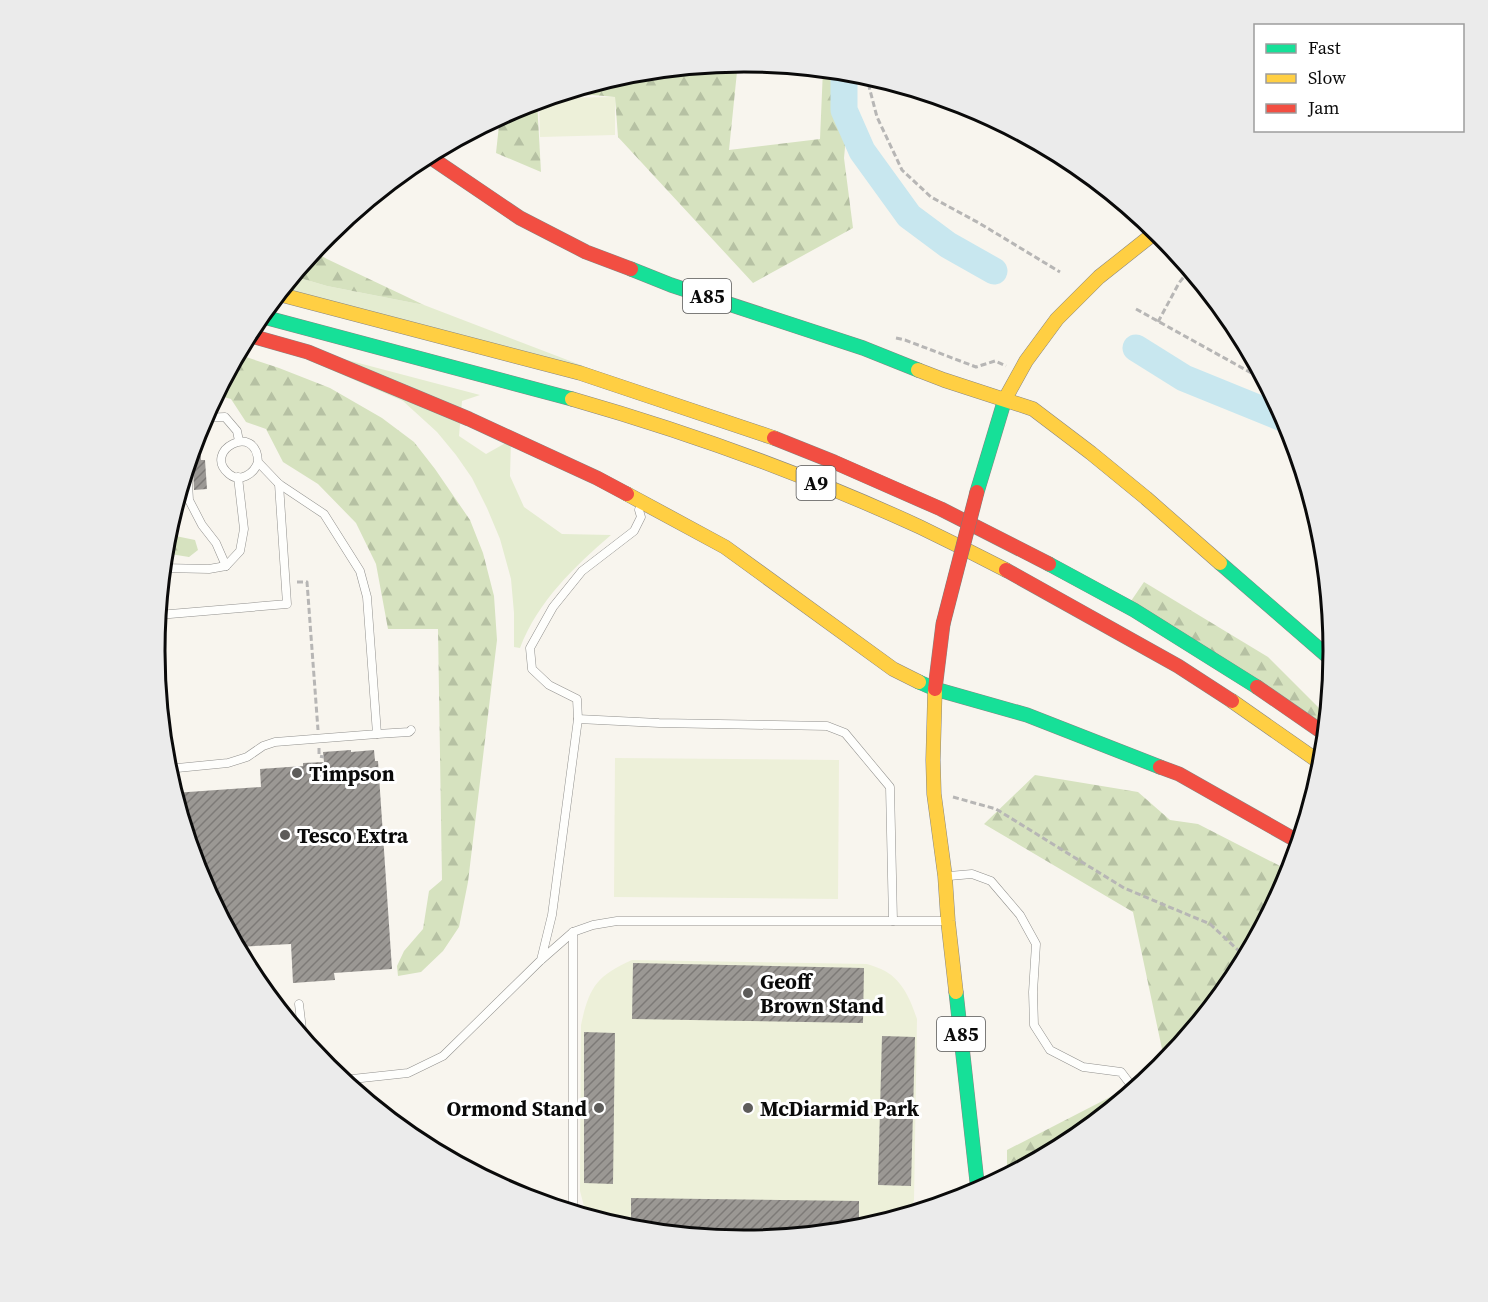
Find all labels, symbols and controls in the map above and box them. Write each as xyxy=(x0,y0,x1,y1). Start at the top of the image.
legend xyxy=(1254,24,1464,132)
text: Fast xyxy=(1308,35,1341,60)
text: Slow xyxy=(1308,65,1346,90)
text: Jam xyxy=(1307,95,1340,120)
road number: A85 xyxy=(683,279,731,313)
road number: A9 xyxy=(796,466,836,500)
place label: Timpson xyxy=(309,759,395,788)
marker: Timpson xyxy=(290,766,304,780)
place label: Tesco Extra xyxy=(297,821,409,850)
marker: Tesco Extra xyxy=(278,828,292,842)
place label: Geoff Brown Stand xyxy=(760,967,885,1020)
marker: Geoff Brown Stand xyxy=(741,986,755,1000)
road number: A85 xyxy=(937,1017,985,1051)
place label: Ormond Stand xyxy=(446,1094,588,1123)
place label: McDiarmid Park xyxy=(760,1094,919,1123)
marker: Ormond Stand xyxy=(592,1101,606,1115)
marker: McDiarmid Park xyxy=(741,1101,755,1115)

